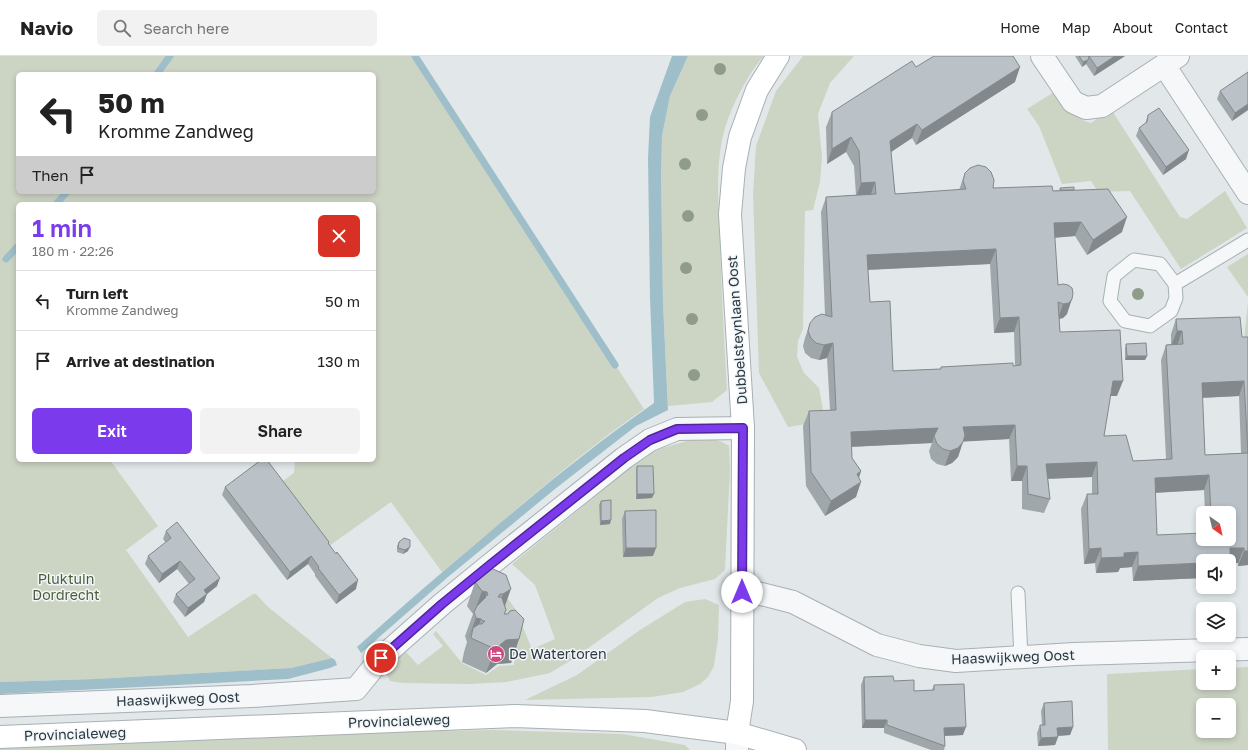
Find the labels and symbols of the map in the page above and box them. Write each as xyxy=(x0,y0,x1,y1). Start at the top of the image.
street label: Dubbelsteynlaan Oost xyxy=(723,255,750,405)
north arrow xyxy=(1196,506,1236,546)
park label: Pluktuin Dordrecht xyxy=(32,570,100,603)
position arrow xyxy=(721,571,763,613)
pin xyxy=(364,641,398,675)
hotel icon: De Watertoren xyxy=(486,644,506,664)
place label: De Watertoren xyxy=(509,645,607,662)
street label: Haaswijkweg Oost xyxy=(951,646,1075,667)
street label: Haaswijkweg Oost xyxy=(116,688,240,709)
street label: Provincialeweg xyxy=(348,710,450,731)
street label: Provincialeweg xyxy=(24,723,126,744)

